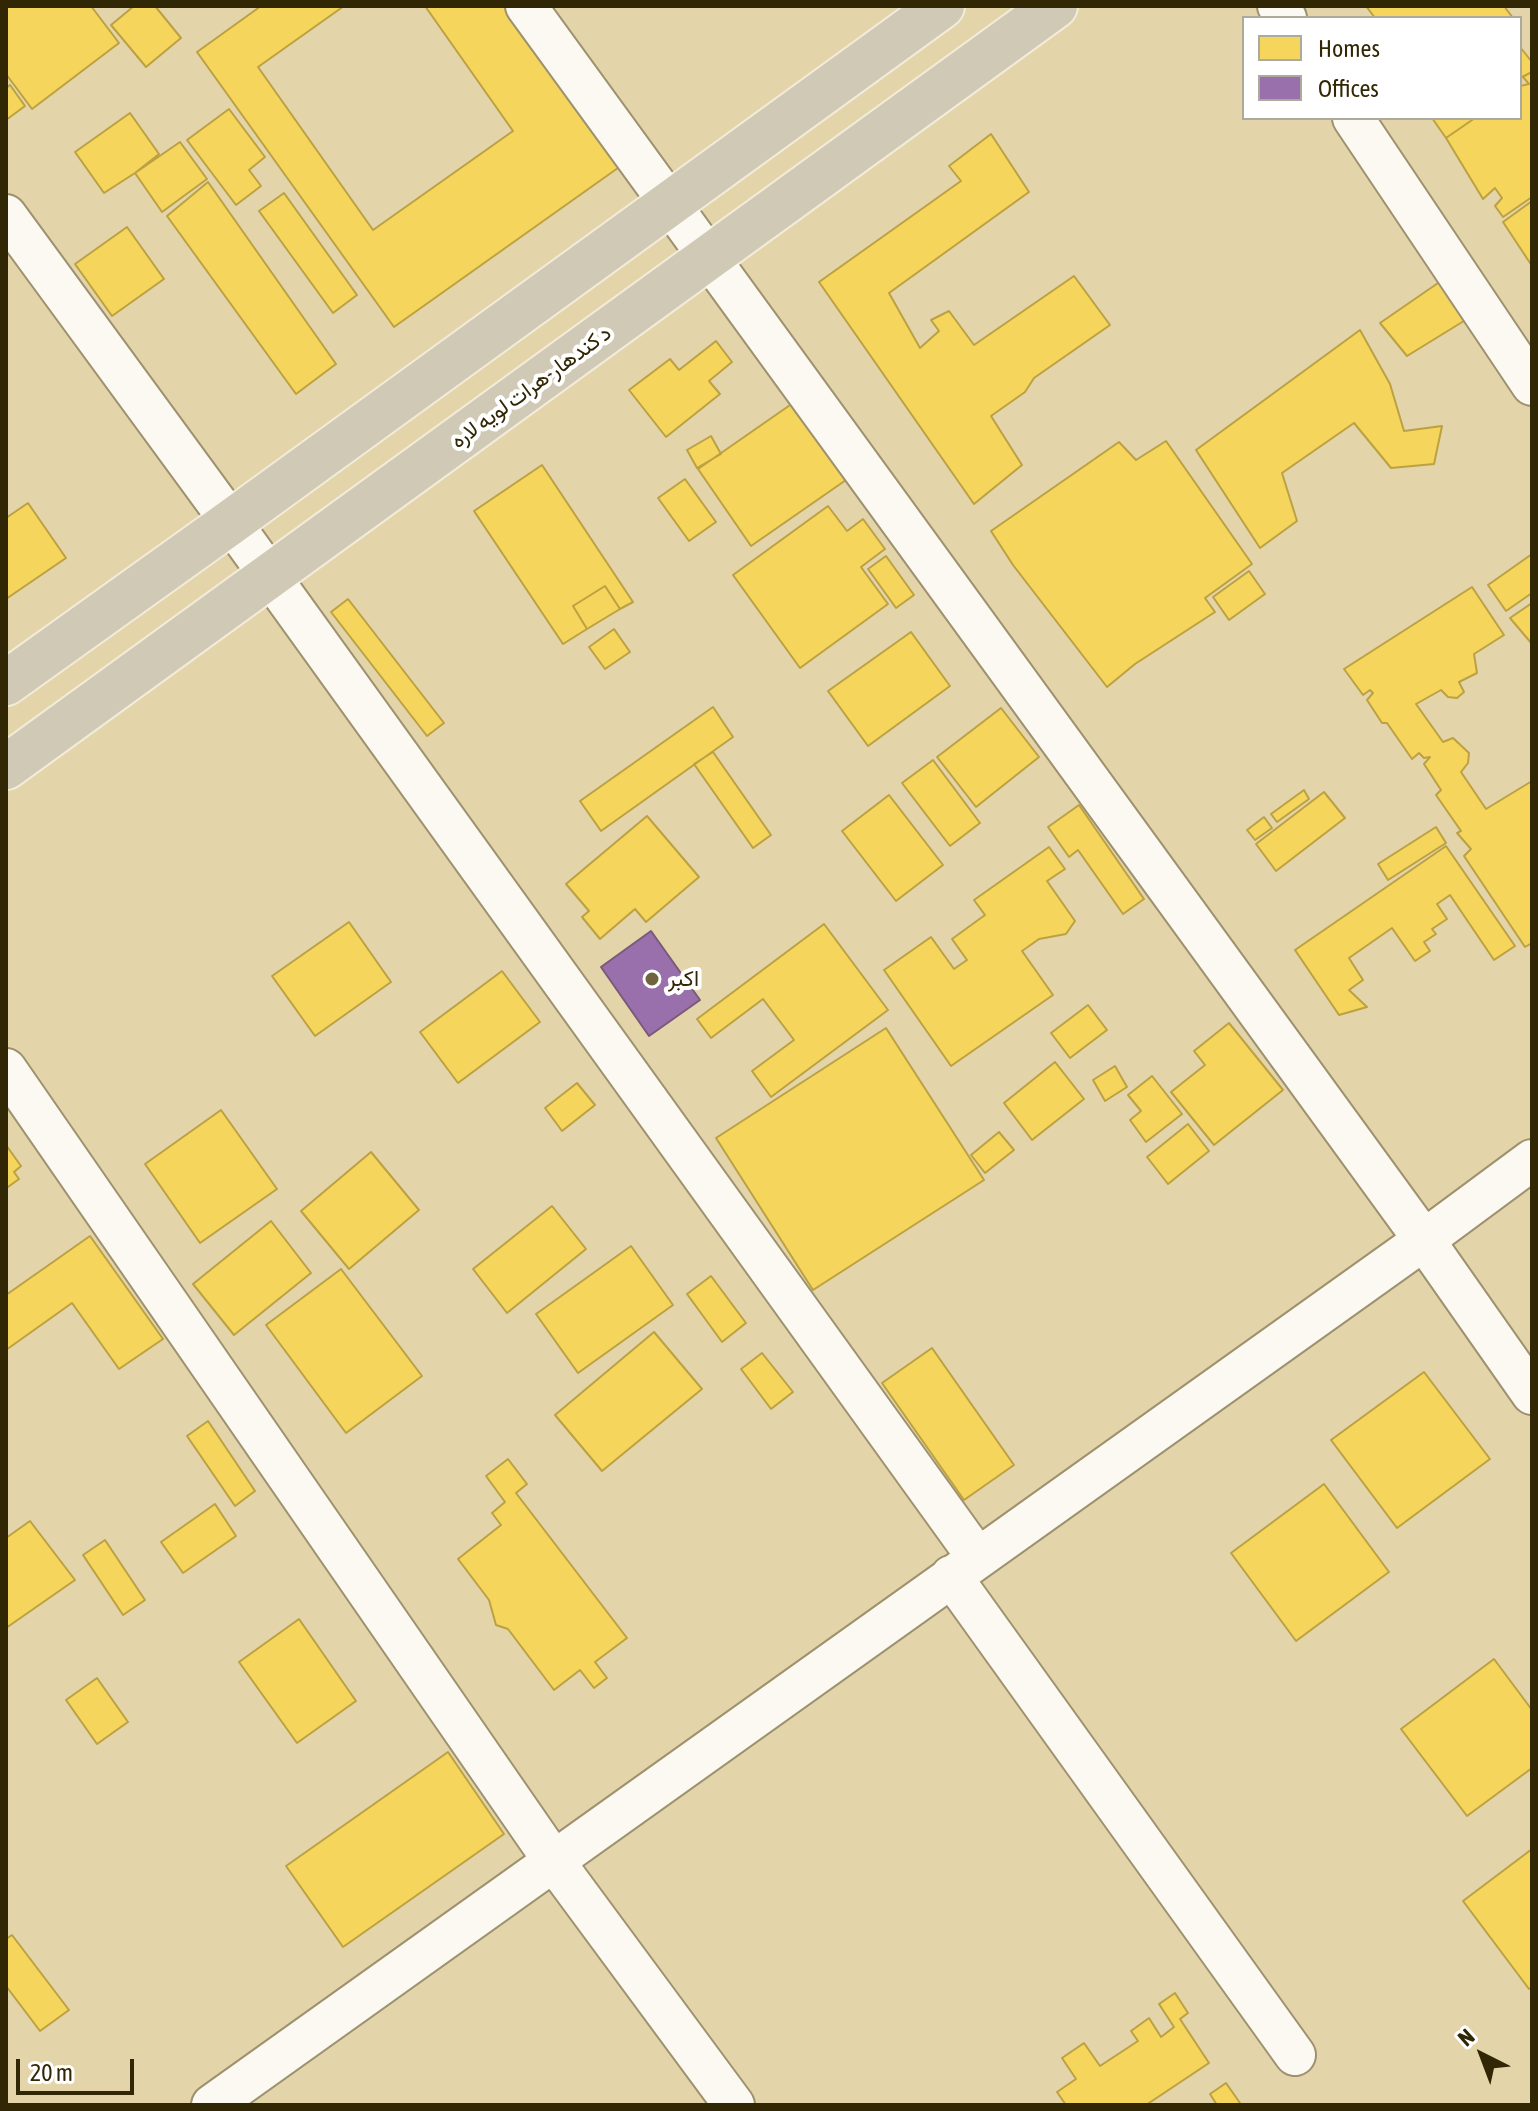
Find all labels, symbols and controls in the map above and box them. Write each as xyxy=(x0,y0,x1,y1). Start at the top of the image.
legend xyxy=(1242,16,1522,120)
text: Homes xyxy=(1318,35,1380,62)
text: Offices xyxy=(1318,75,1379,102)
street label: د کندهار-هرات لويه لاره xyxy=(446,320,616,454)
place label: اکبر xyxy=(668,966,699,992)
marker: اکبر xyxy=(643,970,661,988)
north arrow xyxy=(1442,2015,1522,2095)
text: N xyxy=(1452,2023,1479,2051)
scale bar xyxy=(20,2043,138,2093)
text: 20 m xyxy=(30,2059,73,2086)

